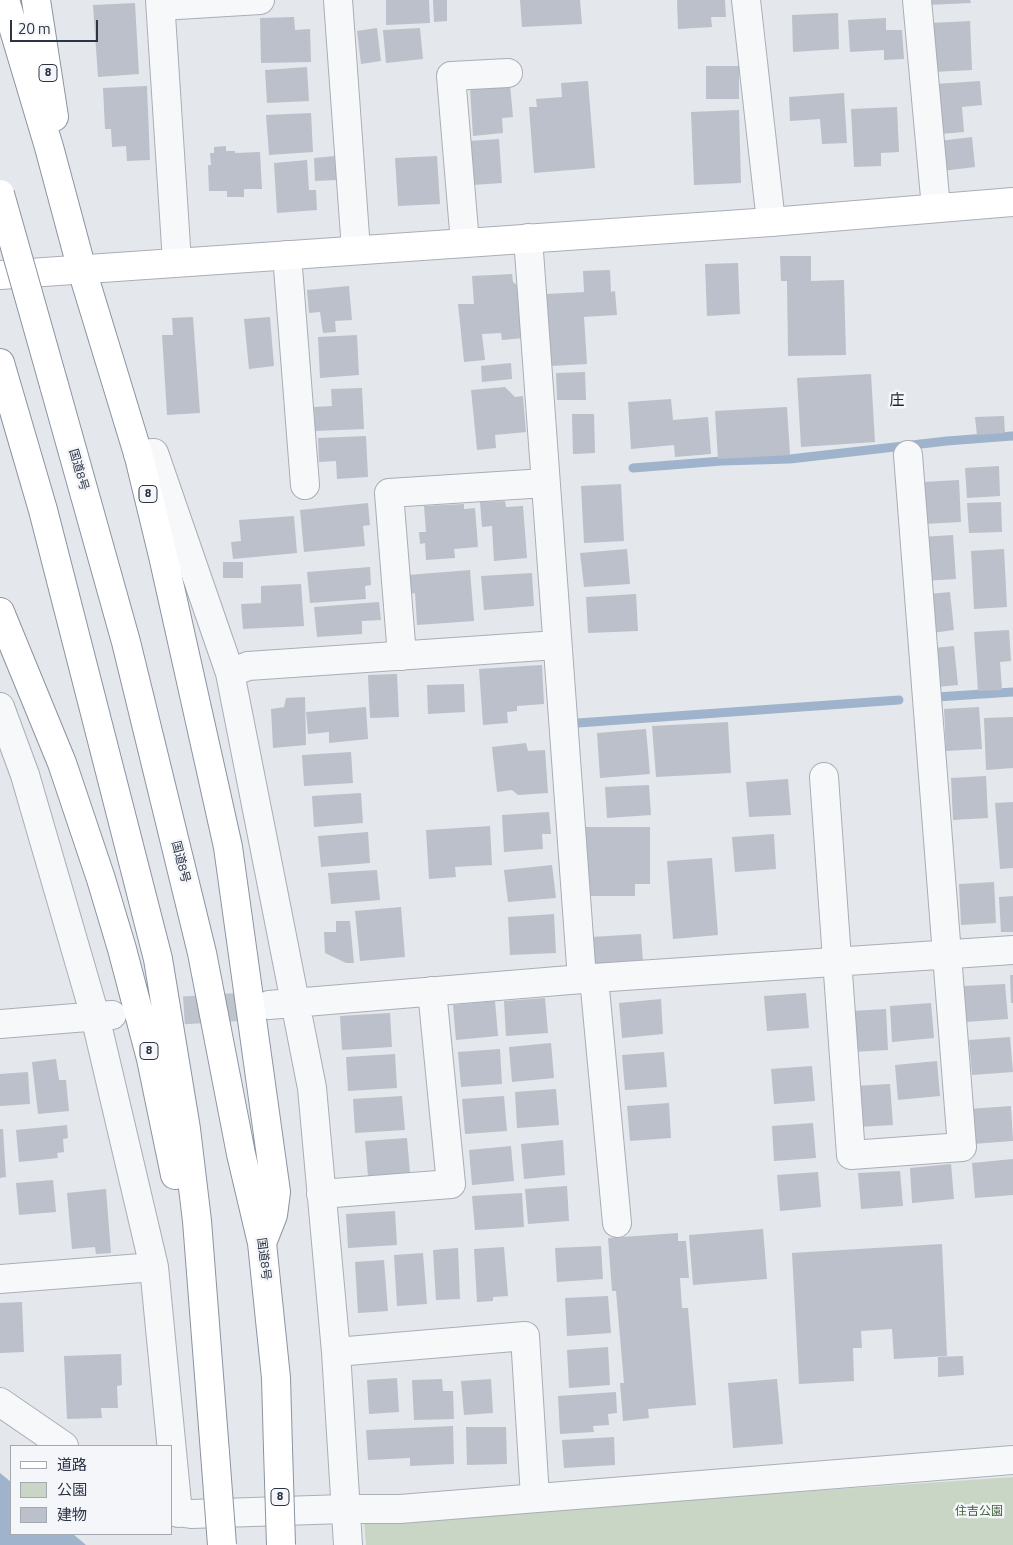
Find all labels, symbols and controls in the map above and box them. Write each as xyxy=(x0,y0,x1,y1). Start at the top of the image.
scale bar xyxy=(12,10,100,42)
text: 20 m xyxy=(18,17,51,40)
road number: 8 xyxy=(39,64,57,82)
district label: 庄 xyxy=(890,392,904,410)
street label: 国道8号 xyxy=(65,447,91,493)
road number: 8 xyxy=(139,486,157,502)
street label: 国道8号 xyxy=(168,840,192,884)
road number: 8 xyxy=(140,1042,158,1060)
street label: 国道8号 xyxy=(253,1237,273,1281)
legend xyxy=(10,1445,172,1535)
text: 道路 xyxy=(57,1453,87,1476)
text: 公園 xyxy=(57,1478,87,1501)
road number: 8 xyxy=(271,1488,289,1505)
text: 建物 xyxy=(57,1503,87,1526)
park label: 住吉公園 xyxy=(955,1505,1003,1519)

